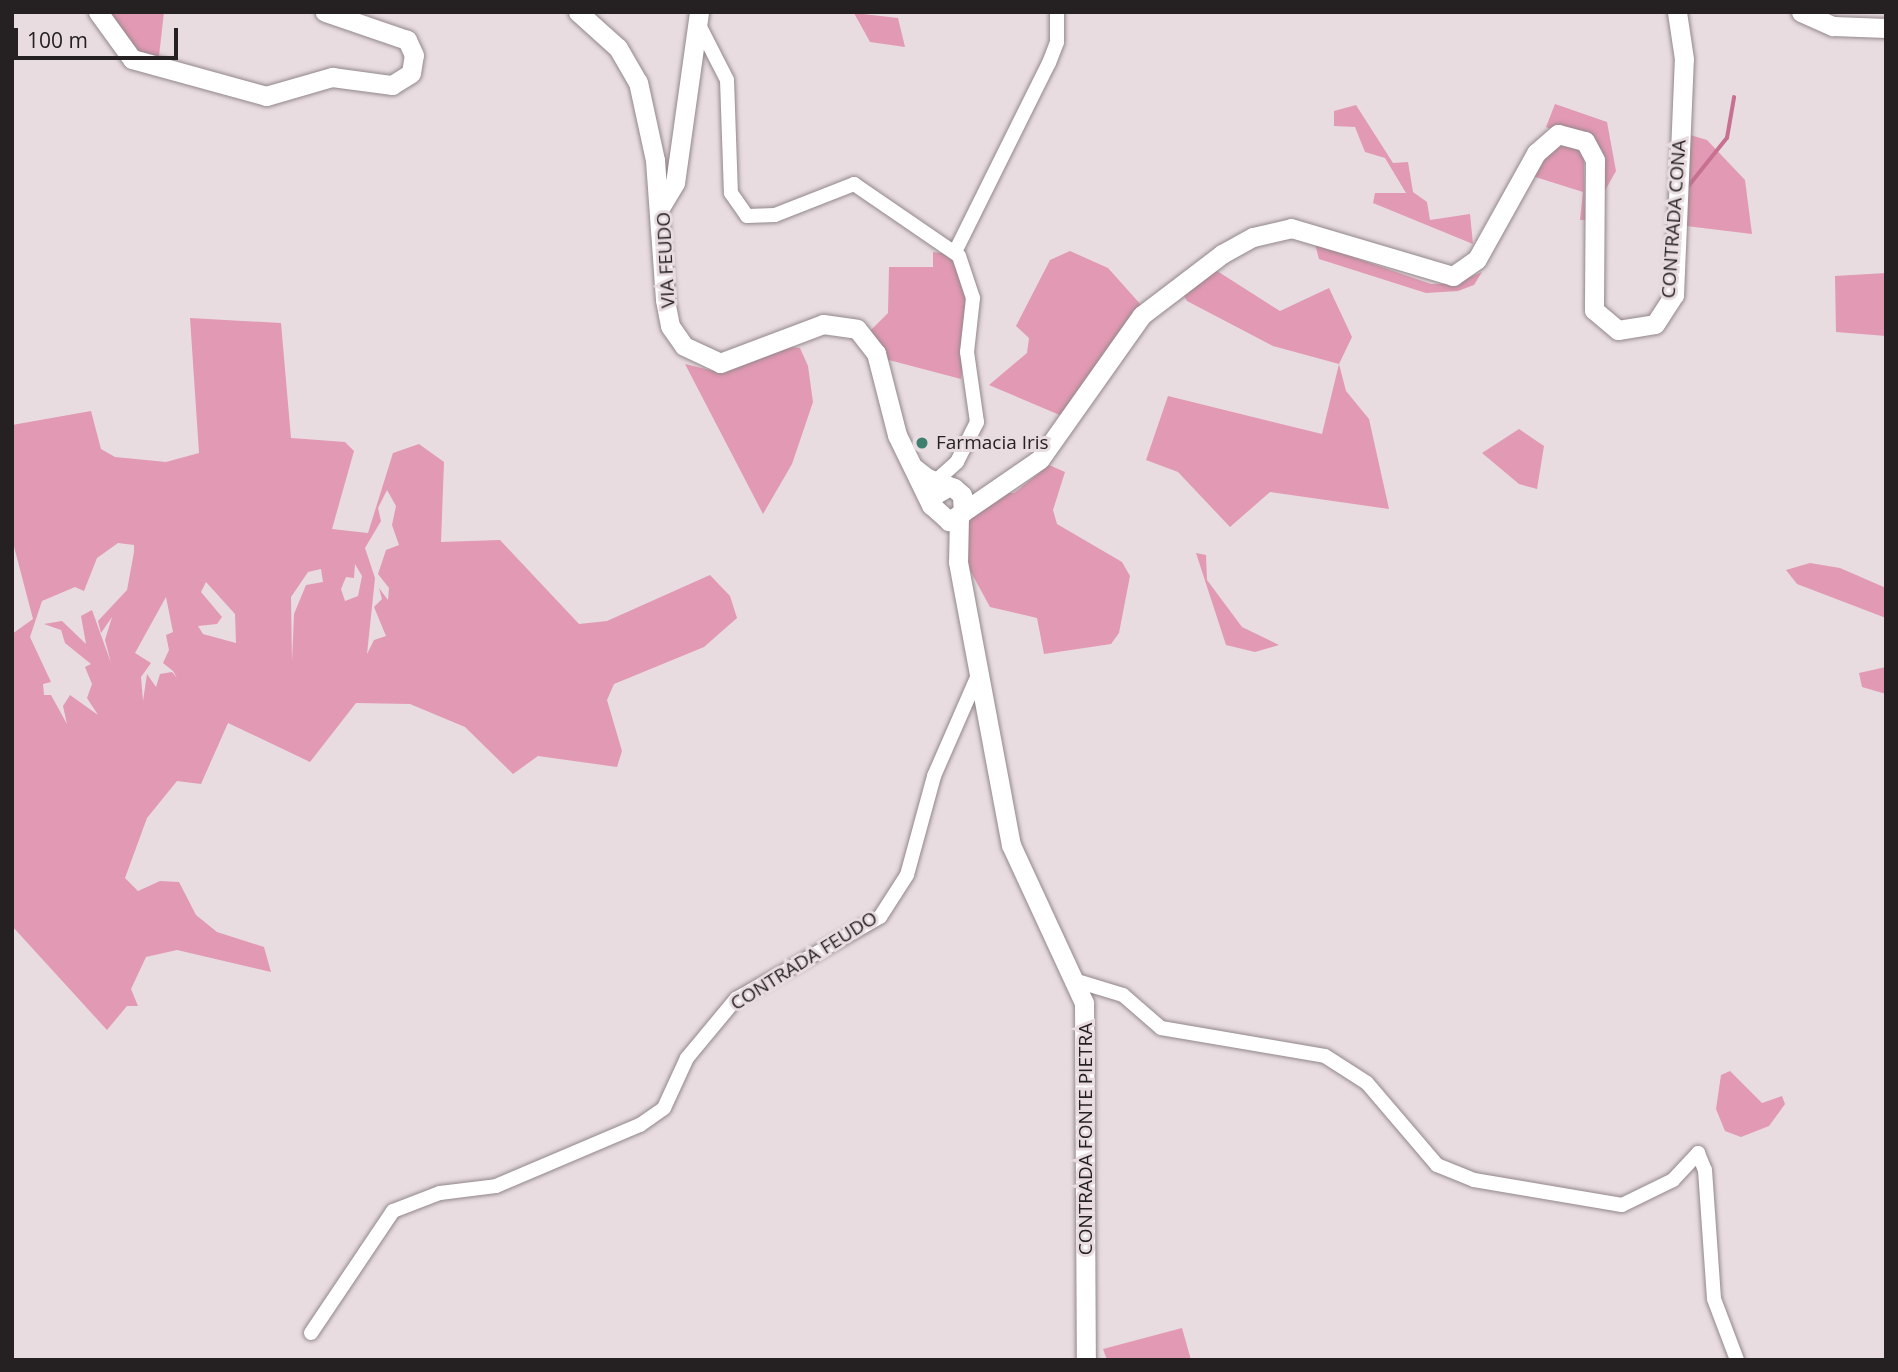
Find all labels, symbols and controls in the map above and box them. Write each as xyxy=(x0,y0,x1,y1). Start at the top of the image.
scale bar xyxy=(18,14,182,58)
text: 100 m xyxy=(27,26,88,54)
street label: CONTRADA CONA xyxy=(1657,139,1691,299)
street label: VIA FEUDO xyxy=(652,211,680,309)
place label: Farmacia Iris xyxy=(936,432,1049,454)
marker: Farmacia Iris xyxy=(914,435,930,451)
street label: CONTRADA FEUDO xyxy=(726,907,882,1015)
street label: CONTRADA FONTE PIETRA xyxy=(1075,1023,1097,1255)

